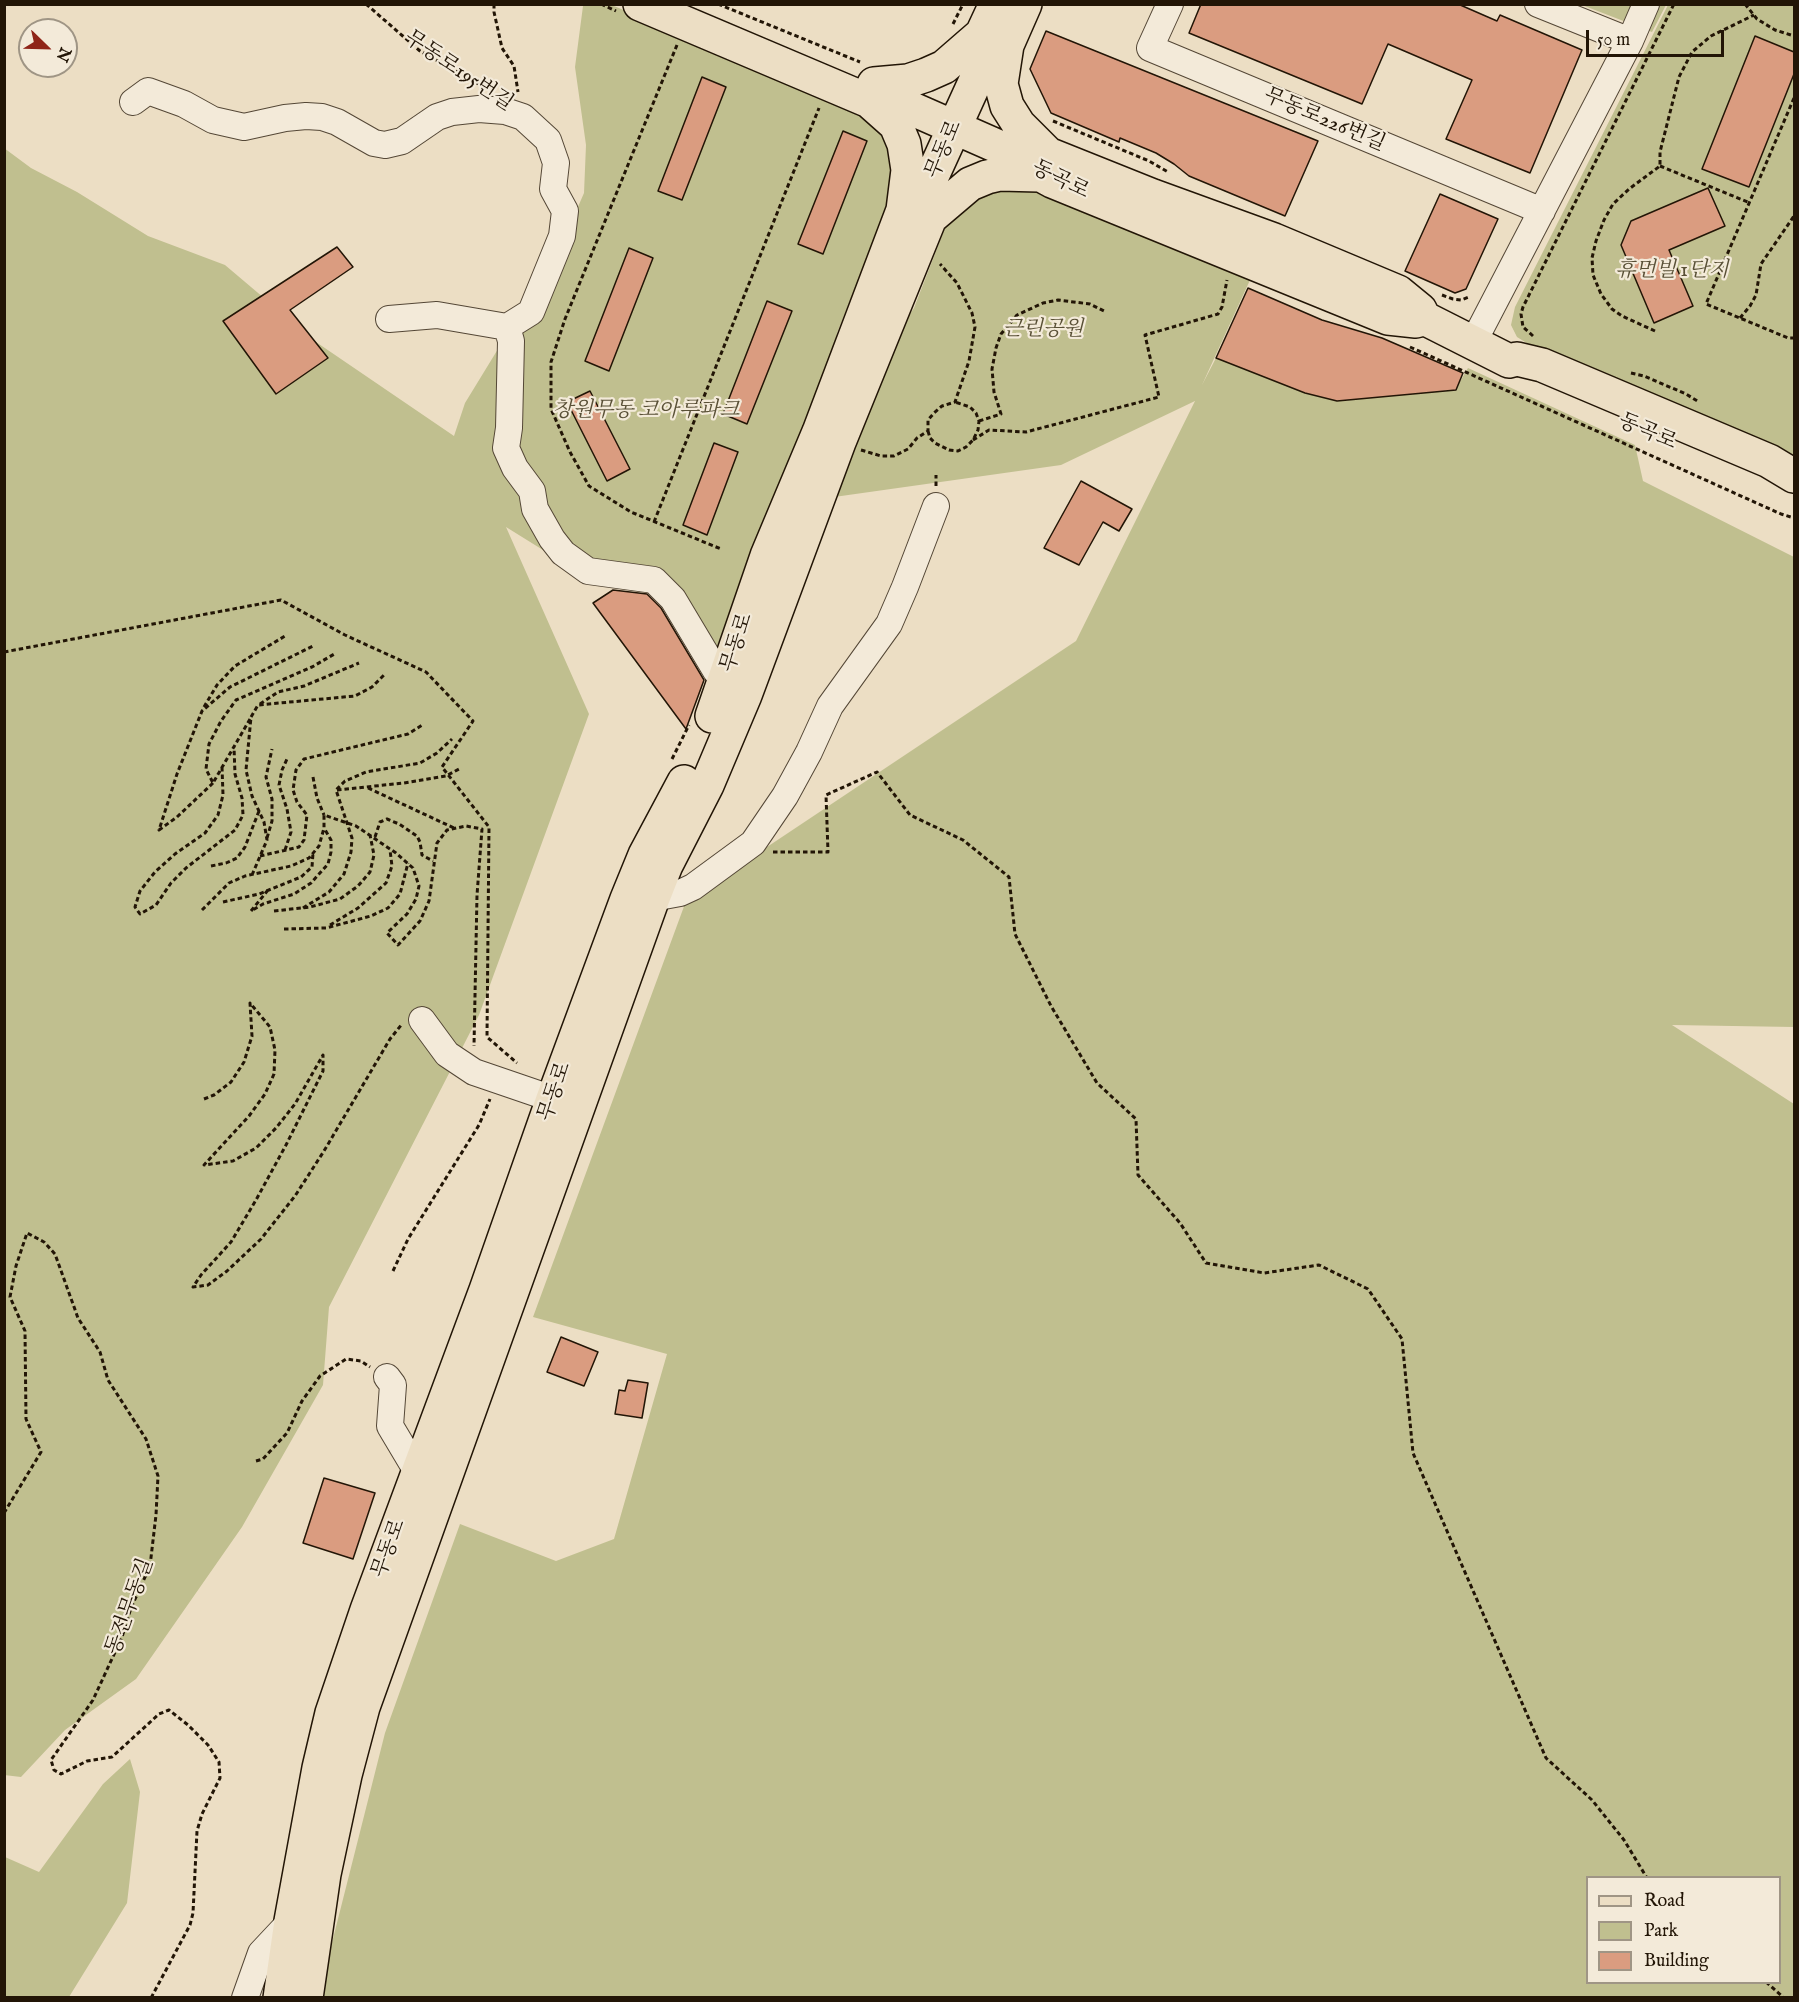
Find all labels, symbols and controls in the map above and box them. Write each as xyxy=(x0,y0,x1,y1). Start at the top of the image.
north arrow xyxy=(18,18,78,78)
scale bar xyxy=(1589,18,1727,56)
street label: 무동로195번길 xyxy=(399,26,517,118)
text: 50 m xyxy=(1597,29,1630,52)
text: N xyxy=(51,44,75,65)
street label: 무동로226번길 xyxy=(1259,84,1389,158)
street label: 무동로 xyxy=(922,117,968,183)
street label: 동곡로 xyxy=(1027,156,1093,206)
park label: 휴먼빌 1단지 xyxy=(1615,259,1729,285)
park label: 근린공원 xyxy=(1002,318,1084,344)
park label: 창원무동 코아루파크 xyxy=(553,399,739,425)
street label: 동곡로 xyxy=(1614,410,1680,456)
street label: 무동로 xyxy=(717,610,759,676)
street label: 무동로 xyxy=(534,1059,578,1125)
street label: 무동로 xyxy=(368,1516,412,1582)
street label: 동전무동길 xyxy=(102,1555,160,1659)
legend xyxy=(1586,1876,1781,1984)
text: Road xyxy=(1644,1890,1685,1913)
text: Park xyxy=(1644,1920,1678,1943)
text: Building xyxy=(1644,1950,1709,1973)

